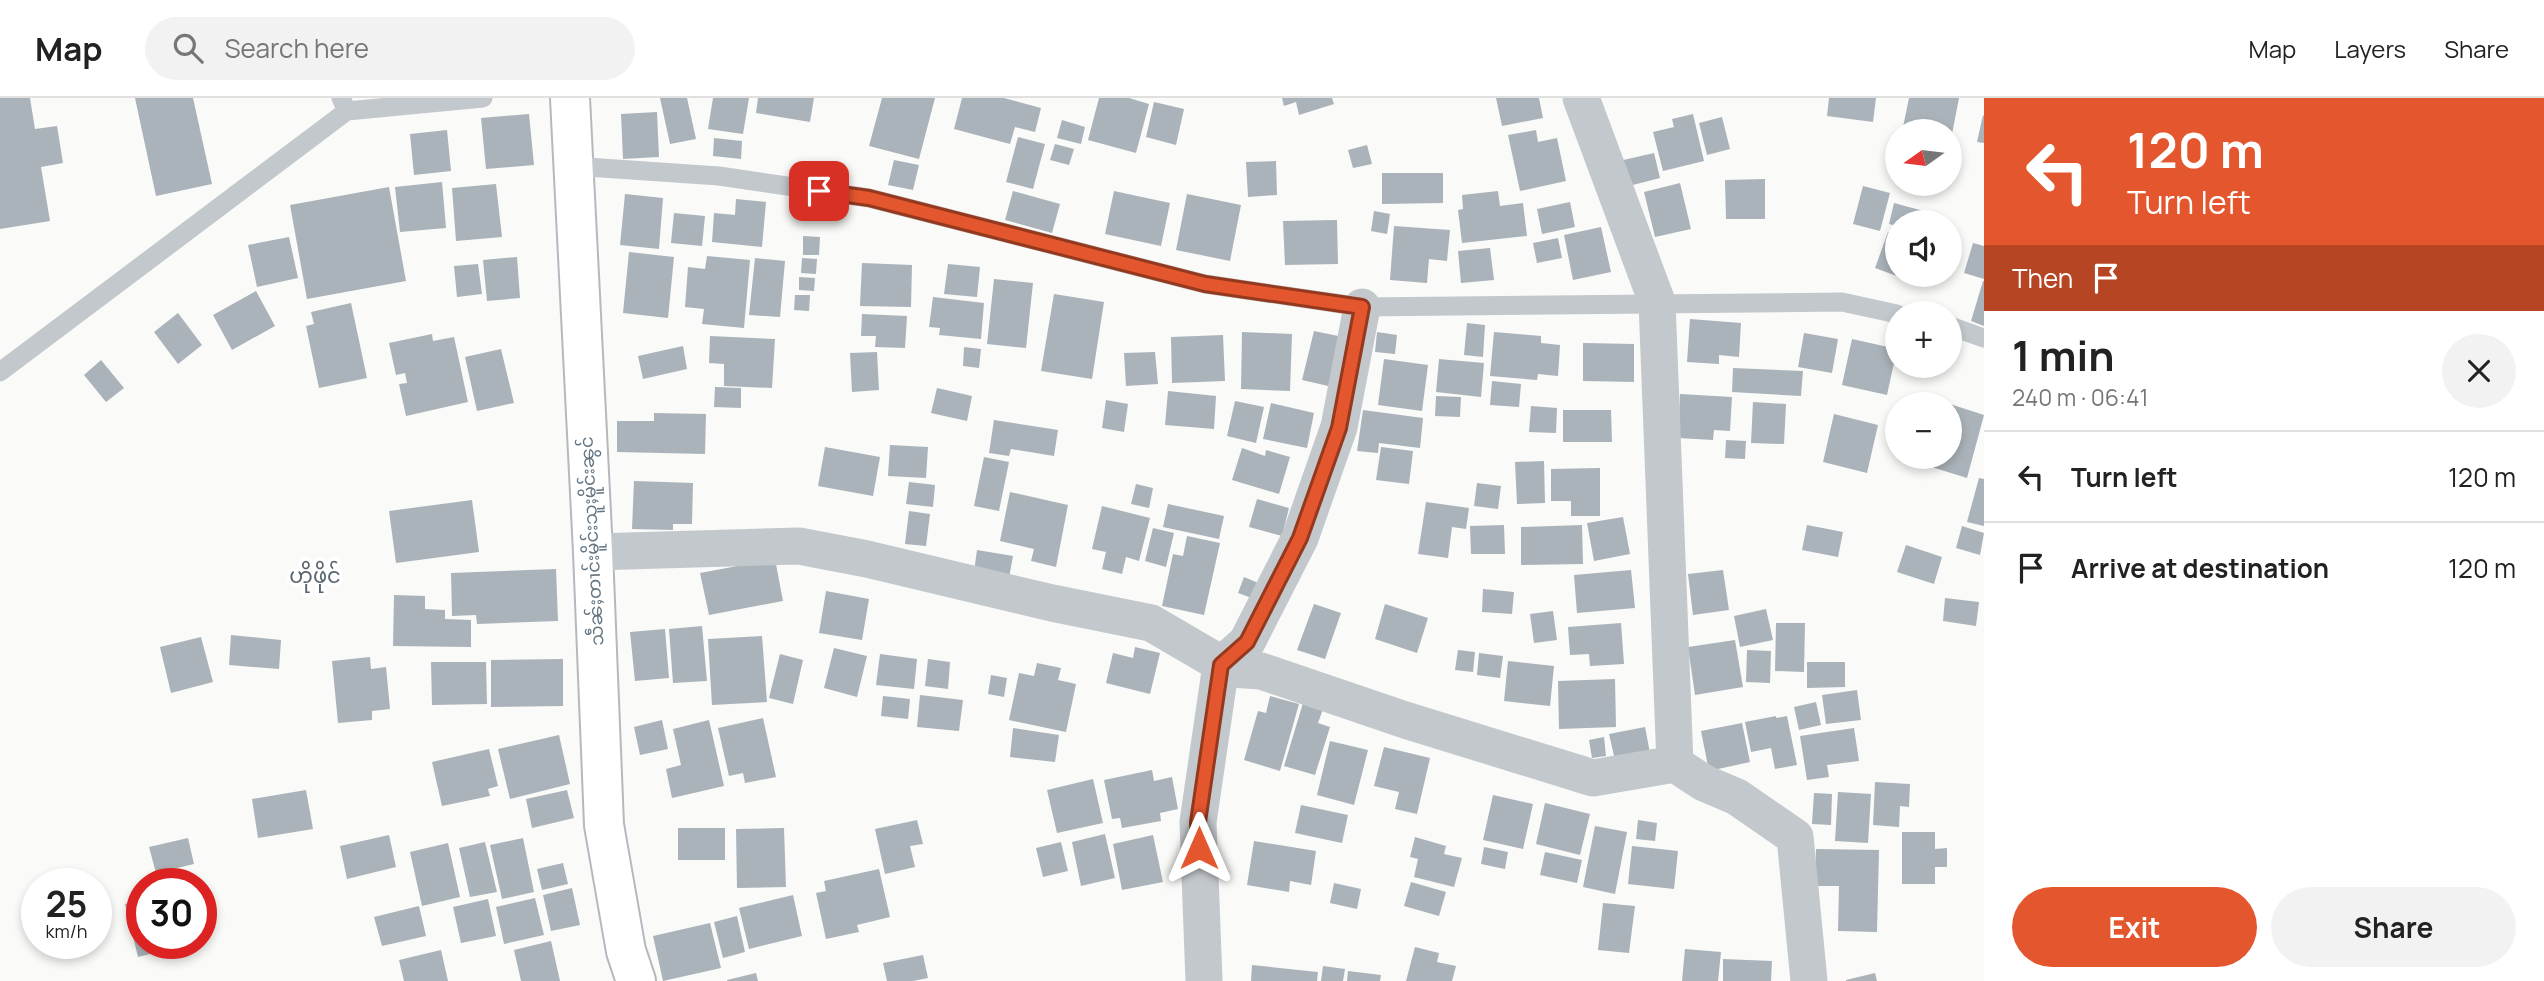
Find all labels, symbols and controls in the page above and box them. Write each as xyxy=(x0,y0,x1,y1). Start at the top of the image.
search box xyxy=(145,17,635,80)
text: Map xyxy=(35,26,103,71)
icon: search xyxy=(169,29,207,67)
text: Search here xyxy=(225,30,369,66)
text: Map xyxy=(2249,32,2296,65)
text: Layers xyxy=(2334,32,2406,65)
text: Share xyxy=(2444,32,2509,65)
text: 120 m xyxy=(2127,116,2264,183)
north arrow xyxy=(1885,119,1962,196)
map controls xyxy=(1885,119,1962,469)
icon: left xyxy=(2012,126,2103,217)
pin xyxy=(789,161,849,221)
icon: arrive xyxy=(800,172,838,210)
text: Turn left xyxy=(2127,180,2251,224)
button: sound xyxy=(1885,210,1962,287)
icon: arrive xyxy=(2087,259,2125,297)
text: Then xyxy=(2012,260,2073,296)
button: + xyxy=(1885,301,1962,378)
text: 1 min xyxy=(2012,326,2115,384)
button: close xyxy=(2442,334,2516,408)
text: 240 m · 06:41 xyxy=(2012,381,2148,413)
button: − xyxy=(1885,392,1962,469)
street label: သဵၼ်ႈတၢင်းမိူင်းသူႈမိူင်းၼွင် xyxy=(573,435,612,646)
icon: left xyxy=(2012,458,2050,496)
text: Turn left xyxy=(2071,459,2178,495)
text: 120 m xyxy=(2448,459,2516,495)
icon: arrive xyxy=(2012,549,2050,587)
text: Arrive at destination xyxy=(2071,550,2329,586)
text: 120 m xyxy=(2448,550,2516,586)
district label: ဟိုဖိုင် xyxy=(289,560,341,593)
position arrow xyxy=(1162,811,1236,885)
speed limit sign: 30 xyxy=(126,868,217,959)
text: 25 xyxy=(46,880,87,928)
button: Exit xyxy=(2012,887,2257,967)
button: Share xyxy=(2271,887,2516,967)
text: km/h xyxy=(46,919,87,943)

